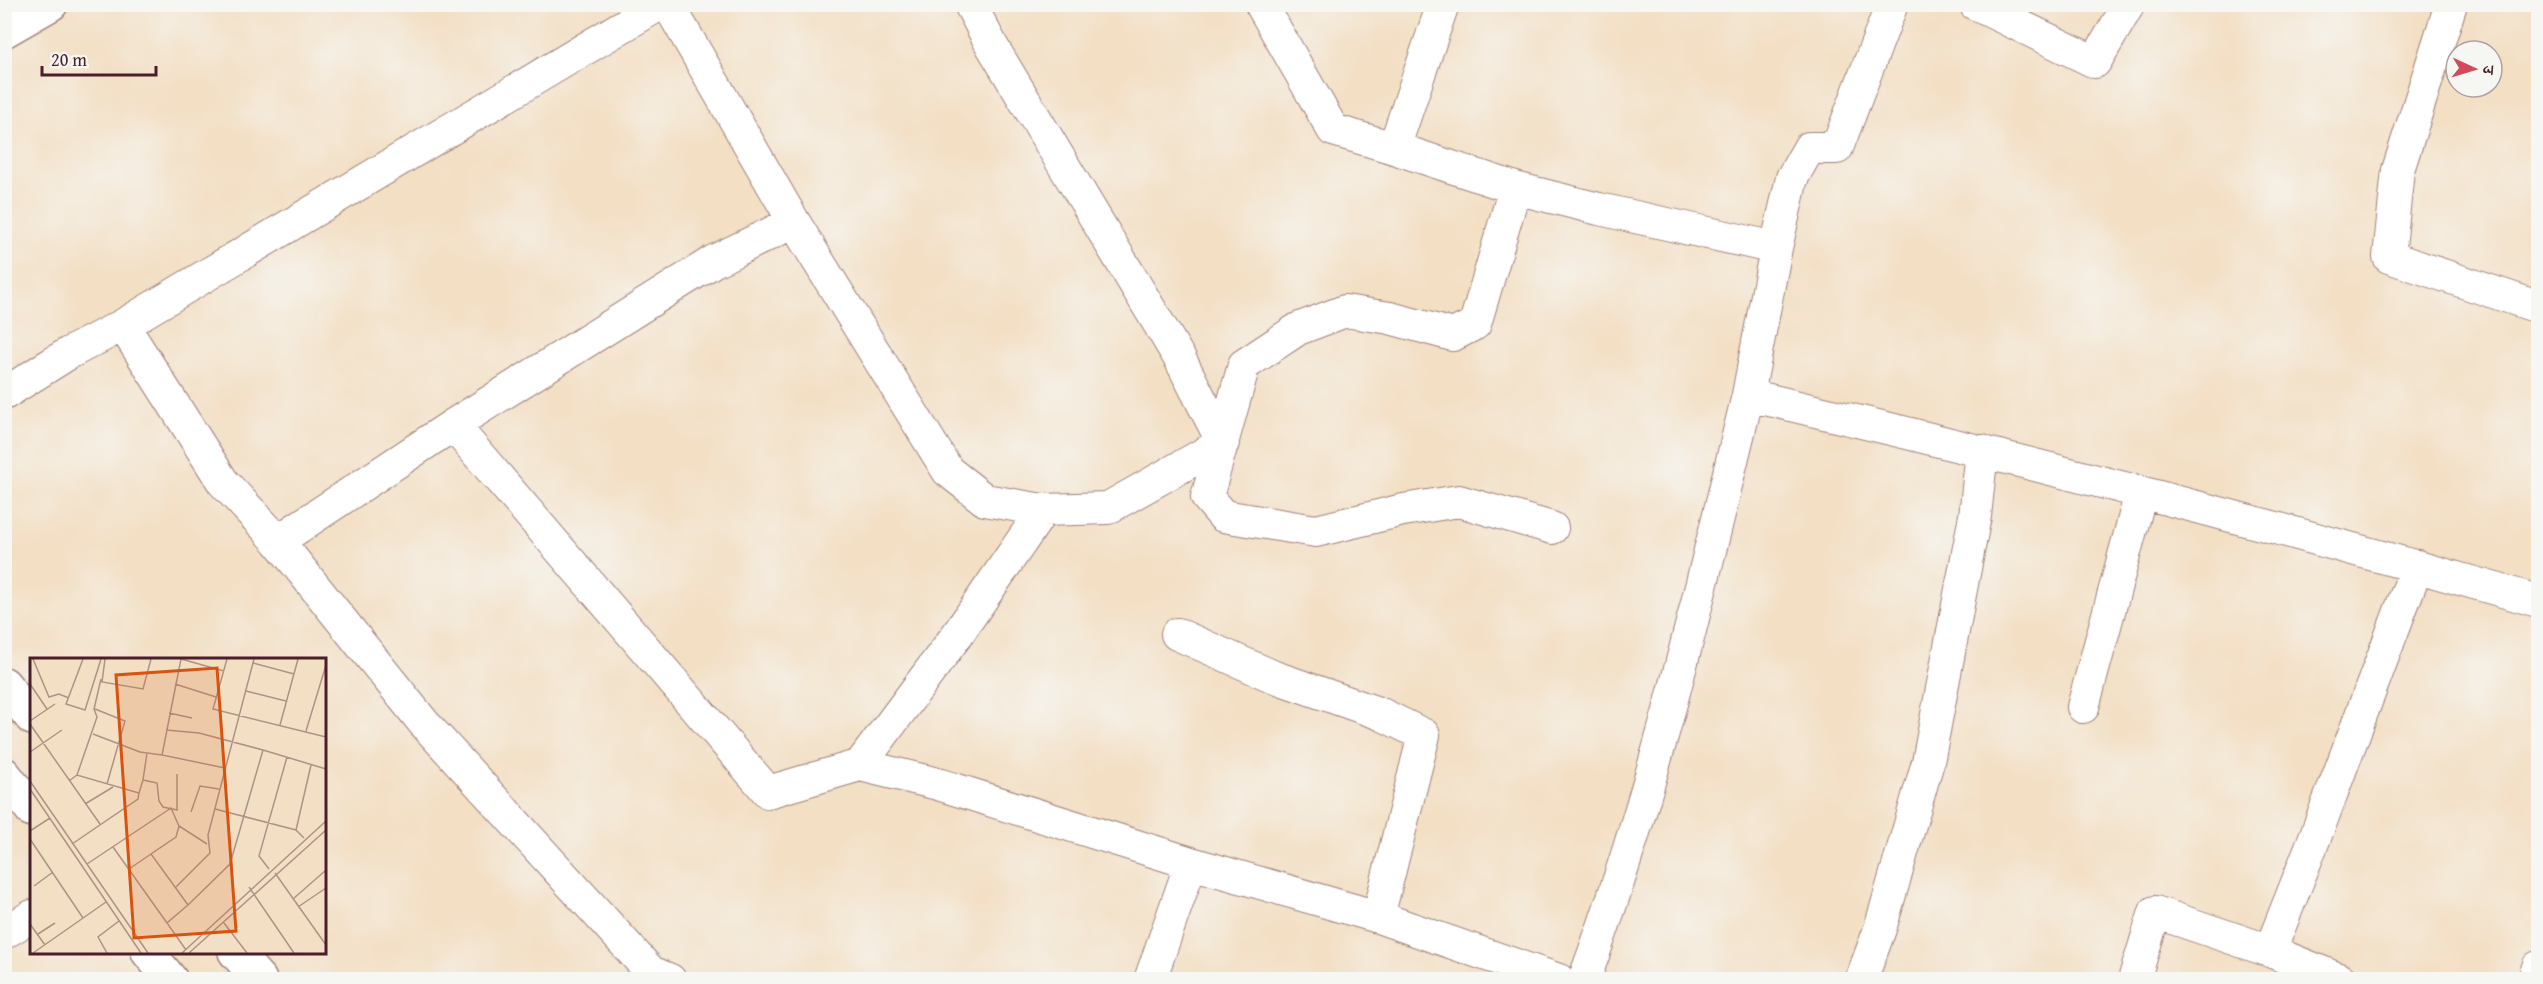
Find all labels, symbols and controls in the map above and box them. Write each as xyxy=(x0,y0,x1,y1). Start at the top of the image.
scale bar xyxy=(42,39,156,77)
north arrow xyxy=(2444,39,2504,99)
text: 20 m xyxy=(51,46,87,73)
text: उ xyxy=(2477,64,2501,77)
inset map xyxy=(30,658,326,954)

